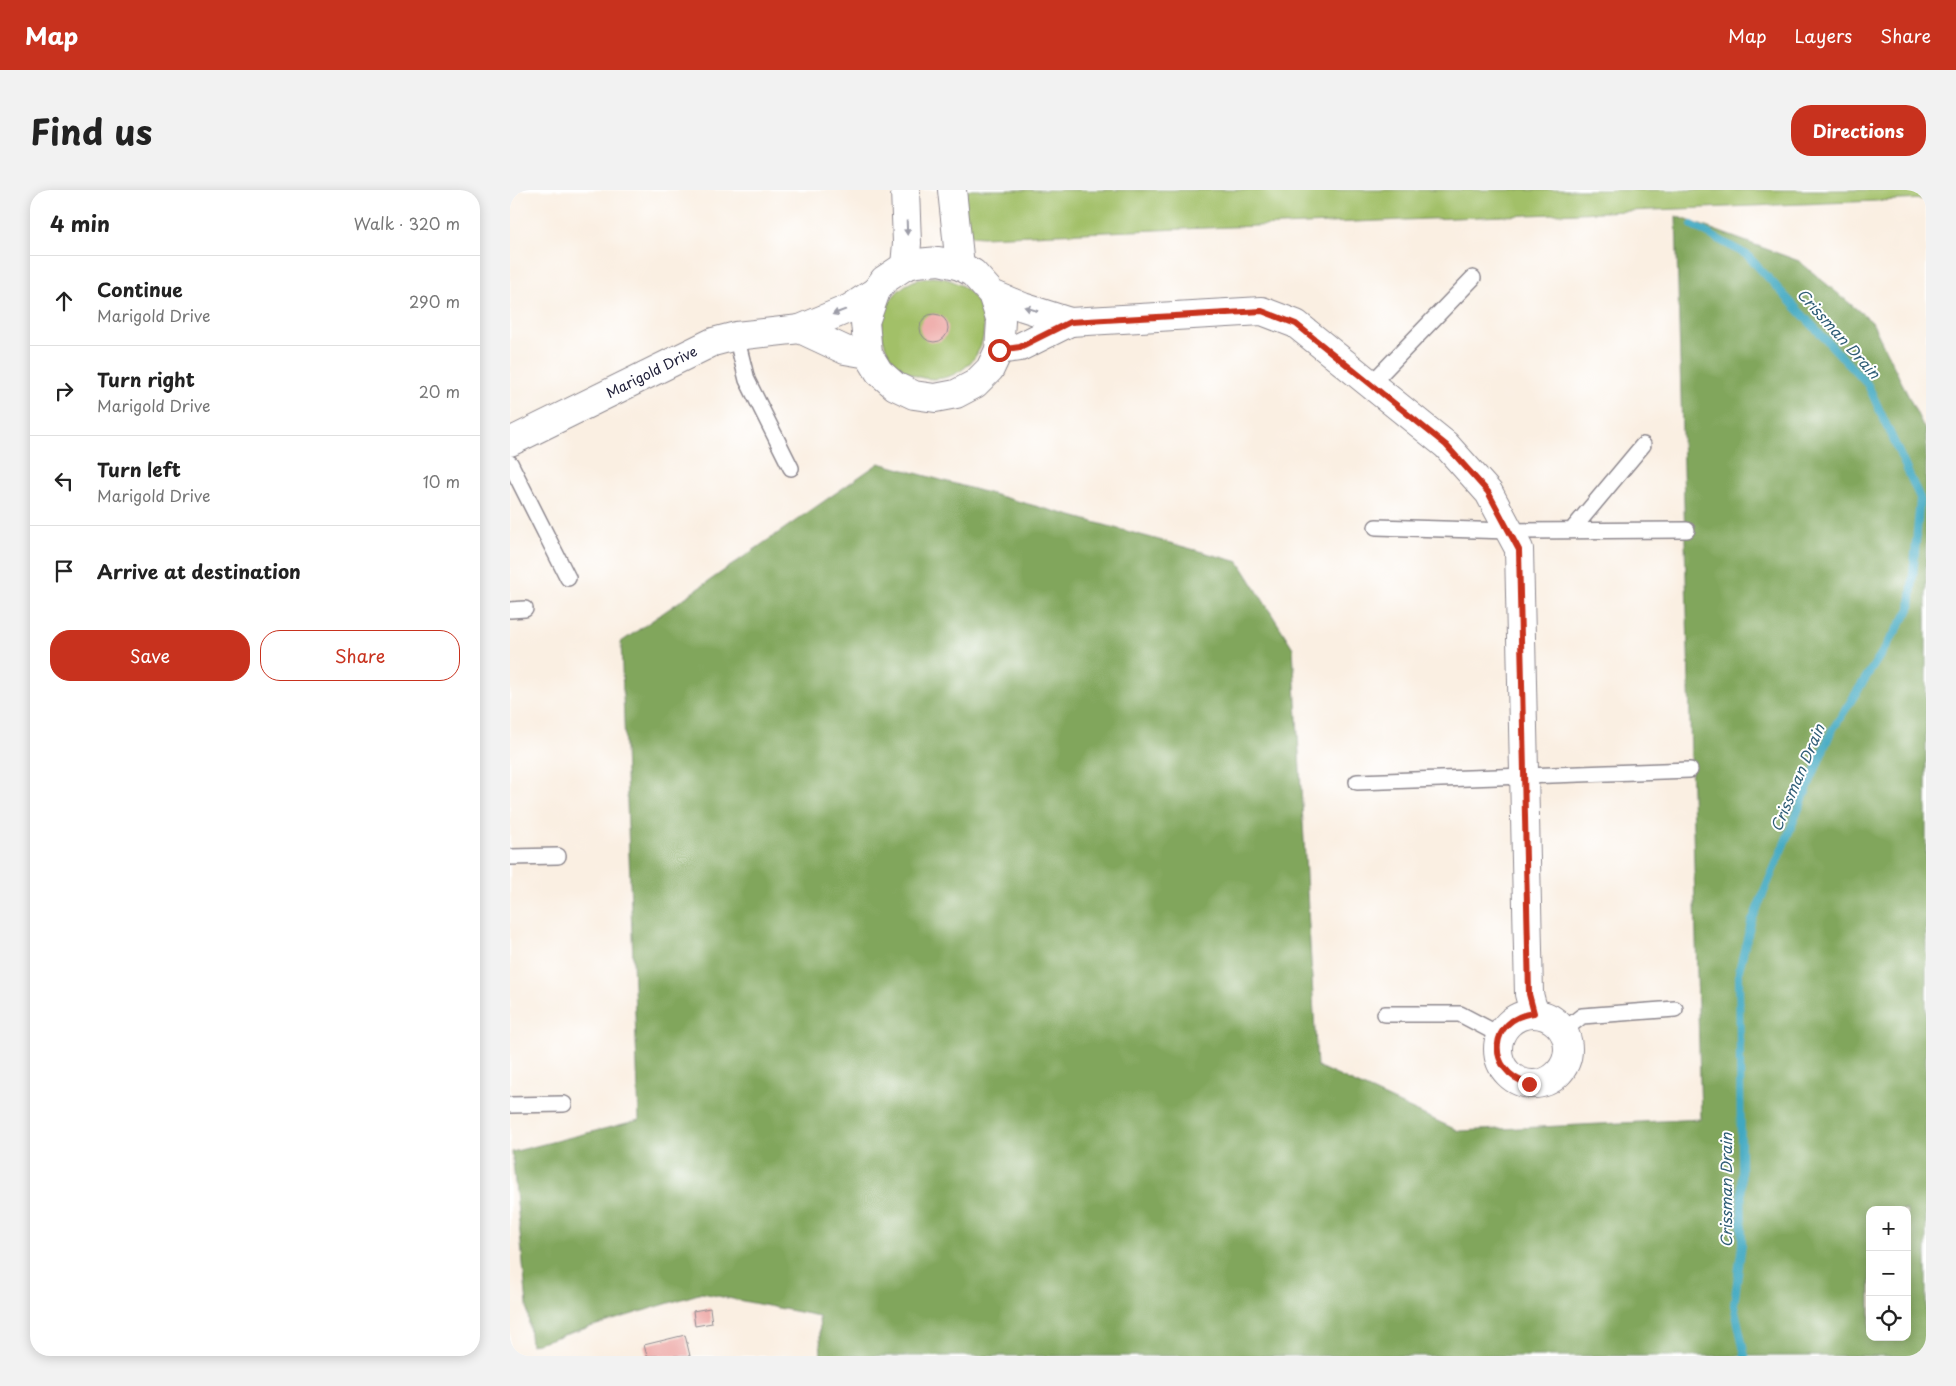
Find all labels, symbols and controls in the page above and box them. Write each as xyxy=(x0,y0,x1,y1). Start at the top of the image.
text: Map xyxy=(25,17,78,53)
text: Map xyxy=(1728,22,1767,49)
text: Layers xyxy=(1795,22,1852,49)
text: Share xyxy=(1880,22,1931,49)
text: Find us xyxy=(30,104,152,157)
button: Directions xyxy=(1791,105,1926,156)
text: 4 min xyxy=(50,207,110,239)
text: Walk · 320 m xyxy=(354,211,460,235)
one-way arrow xyxy=(903,220,911,236)
text: Continue xyxy=(97,275,183,303)
water label: Crissman Drain xyxy=(1792,283,1887,384)
icon: ahead xyxy=(50,287,78,315)
text: 290 m xyxy=(409,289,460,313)
text: Marigold Drive xyxy=(97,303,210,327)
one-way arrow xyxy=(1023,305,1038,313)
one-way arrow xyxy=(831,308,846,316)
route start xyxy=(988,339,1011,362)
street label: Marigold Drive xyxy=(602,340,701,403)
text: Turn right xyxy=(97,365,195,393)
icon: right xyxy=(50,377,78,405)
text: 20 m xyxy=(419,379,460,403)
text: Marigold Drive xyxy=(97,393,210,417)
text: Turn left xyxy=(97,455,181,483)
icon: left xyxy=(50,467,78,495)
text: 10 m xyxy=(423,469,460,493)
text: Marigold Drive xyxy=(97,483,210,507)
icon: arrive xyxy=(50,557,78,585)
text: Arrive at destination xyxy=(97,557,301,585)
button: Save xyxy=(50,630,250,681)
button: Share xyxy=(260,630,460,681)
water label: Crissman Drain xyxy=(1764,719,1830,835)
route end xyxy=(1518,1073,1541,1096)
water label: Crissman Drain xyxy=(1714,1132,1737,1247)
map controls xyxy=(1866,1206,1911,1341)
button: + xyxy=(1866,1206,1911,1251)
button: − xyxy=(1866,1251,1911,1296)
button: locate xyxy=(1866,1296,1911,1341)

